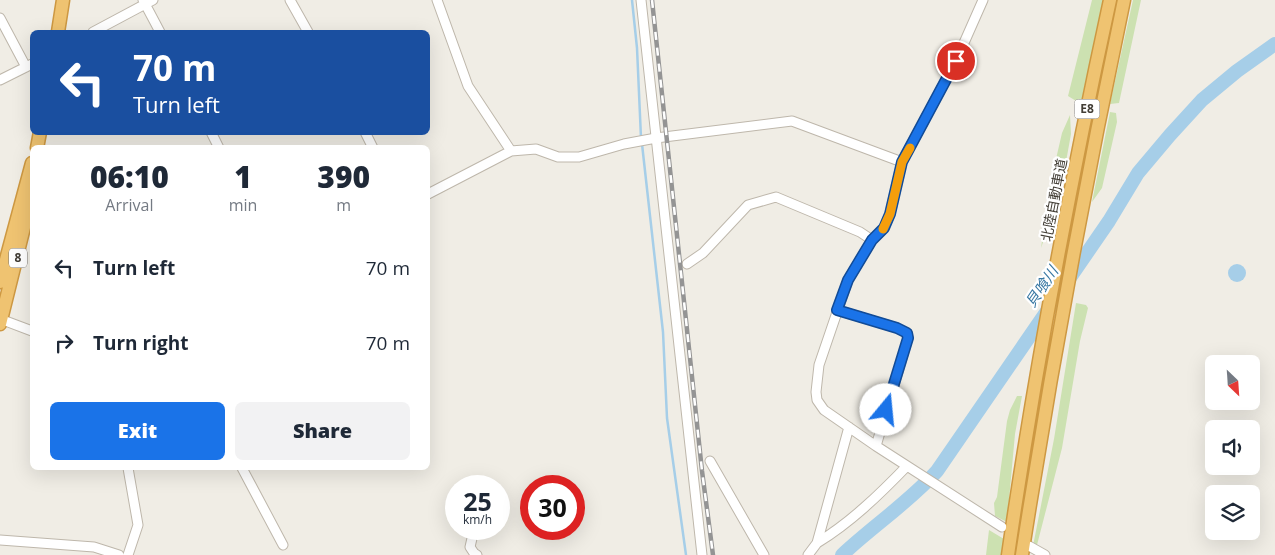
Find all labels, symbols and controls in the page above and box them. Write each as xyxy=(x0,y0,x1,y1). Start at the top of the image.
pin xyxy=(935,40,977,82)
text: 70 m xyxy=(133,44,216,91)
icon: arrive xyxy=(942,47,970,75)
icon: left xyxy=(50,50,115,115)
text: Turn left xyxy=(133,89,220,119)
road number: E8 xyxy=(1074,100,1100,118)
text: 06:10 xyxy=(90,156,169,197)
text: 1 xyxy=(234,156,252,197)
text: 390 xyxy=(317,156,370,197)
street label: 北陸自動車道 xyxy=(1036,157,1071,243)
text: Arrival xyxy=(105,194,153,216)
text: min xyxy=(229,194,257,216)
text: m xyxy=(336,194,351,216)
road number: 8 xyxy=(9,248,27,268)
icon: left xyxy=(50,254,78,282)
text: Turn left xyxy=(93,255,175,281)
text: 70 m xyxy=(366,255,410,281)
water label: 貝喰川 xyxy=(1020,261,1063,311)
icon: right xyxy=(50,329,78,357)
text: Turn right xyxy=(93,330,188,356)
text: 70 m xyxy=(366,330,410,356)
north arrow xyxy=(1205,355,1260,410)
map controls xyxy=(1205,355,1260,540)
position arrow xyxy=(859,383,911,435)
button: Exit xyxy=(50,402,225,460)
button: Share xyxy=(235,402,410,460)
button: sound xyxy=(1205,420,1260,475)
speed limit sign: 30 xyxy=(520,475,585,540)
text: 25 xyxy=(463,484,492,518)
button: layers xyxy=(1205,485,1260,540)
text: km/h xyxy=(463,511,492,528)

